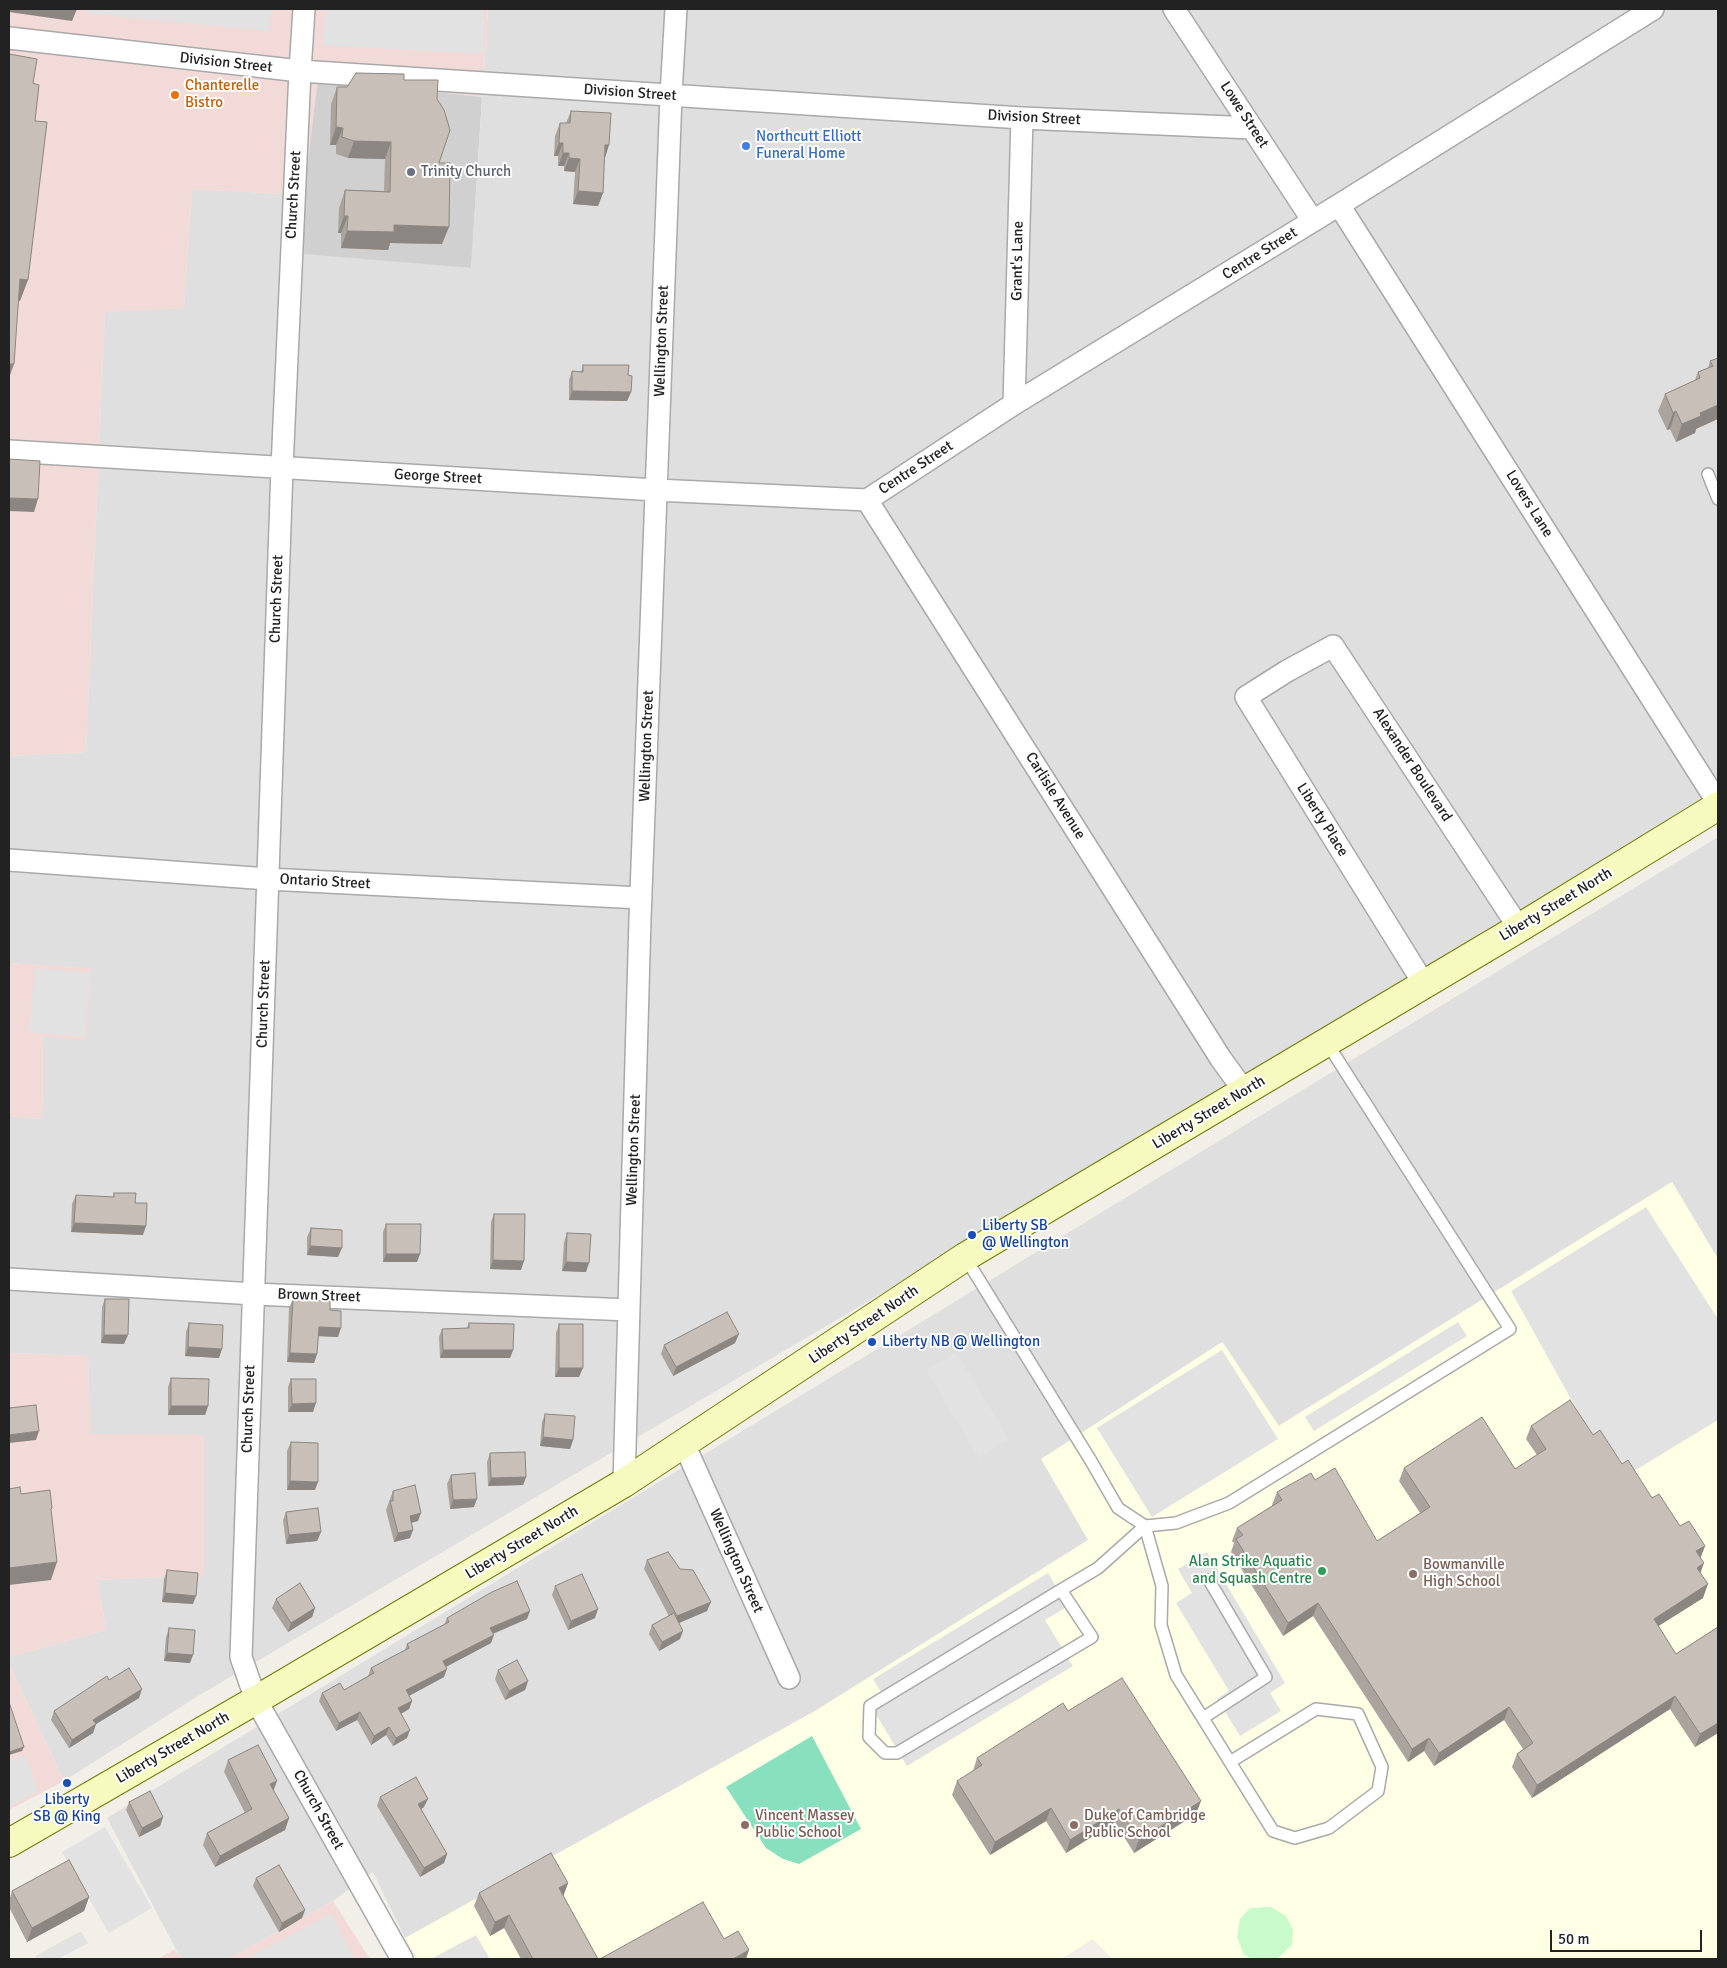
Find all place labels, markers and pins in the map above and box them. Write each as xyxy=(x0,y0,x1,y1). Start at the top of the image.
place label: Chanterelle Bistro xyxy=(185,77,259,112)
marker: Chanterelle Bistro xyxy=(169,89,181,101)
place label: Northcutt Elliott Funeral Home xyxy=(756,128,862,163)
marker: Northcutt Elliott Funeral Home xyxy=(740,140,752,152)
place label: Trinity Church xyxy=(421,163,511,181)
marker: Trinity Church xyxy=(405,166,417,178)
place label: Liberty SB @ Wellington xyxy=(982,1217,1069,1252)
marker: Liberty SB @ Wellington xyxy=(966,1229,978,1241)
place label: Liberty NB @ Wellington xyxy=(882,1333,1040,1351)
marker: Liberty NB @ Wellington xyxy=(866,1336,878,1348)
place label: Alan Strike Aquatic and Squash Centre xyxy=(1189,1553,1312,1588)
place label: Bowmanville High School xyxy=(1423,1556,1505,1591)
marker: Alan Strike Aquatic and Squash Centre xyxy=(1316,1565,1328,1577)
marker: Bowmanville High School xyxy=(1407,1568,1419,1580)
marker: Liberty SB @ King xyxy=(61,1777,73,1789)
place label: Liberty SB @ King xyxy=(33,1791,101,1826)
place label: Vincent Massey Public School xyxy=(755,1807,854,1842)
place label: Duke of Cambridge Public School xyxy=(1084,1807,1206,1842)
marker: Vincent Massey Public School xyxy=(739,1819,751,1831)
marker: Duke of Cambridge Public School xyxy=(1068,1819,1080,1831)

